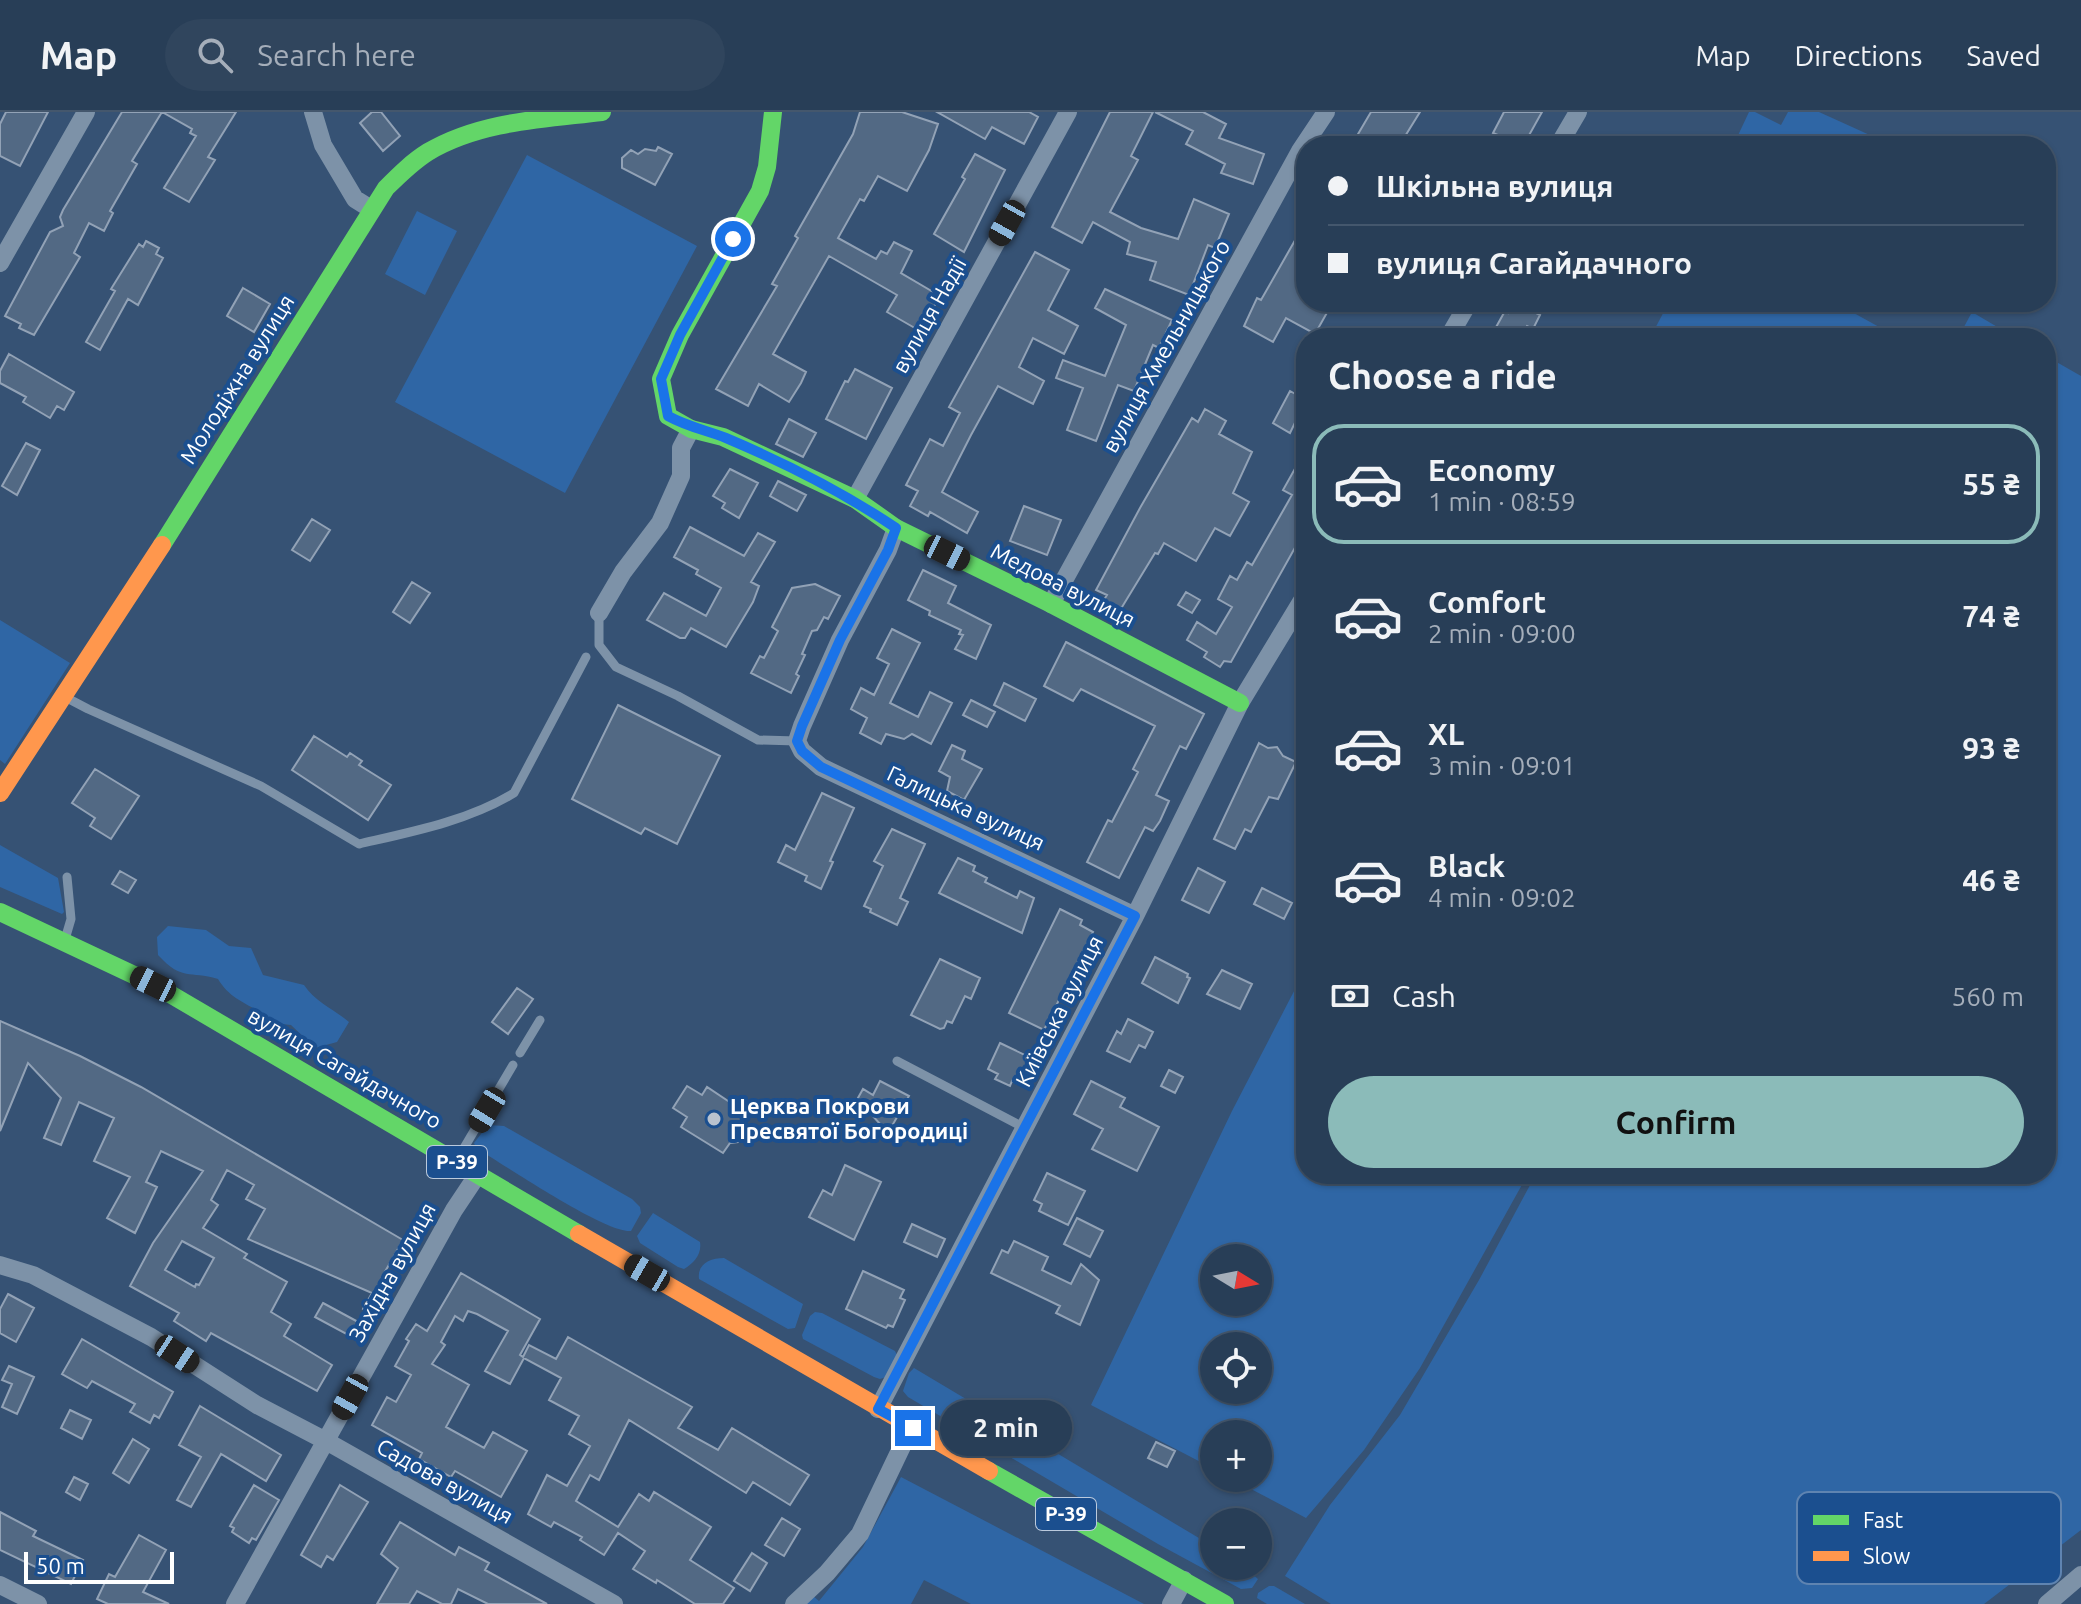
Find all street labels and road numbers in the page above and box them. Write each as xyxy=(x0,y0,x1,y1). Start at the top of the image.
street label: вулиця Хмельницького xyxy=(1097,235,1235,457)
street label: вулиця Надії xyxy=(887,252,971,377)
street label: Молодіжна вулиця xyxy=(174,290,299,468)
street label: Медова вулиця xyxy=(987,537,1139,632)
street label: Галицька вулиця xyxy=(883,760,1049,855)
street label: Київська вулиця xyxy=(1010,931,1107,1090)
street label: вулиця Сагайдачного xyxy=(244,1002,446,1133)
road number: Р-39 xyxy=(427,1146,487,1178)
street label: Західна вулиця xyxy=(343,1198,440,1346)
street label: Садова вулиця xyxy=(373,1433,518,1528)
road number: Р-39 xyxy=(1036,1498,1096,1530)

